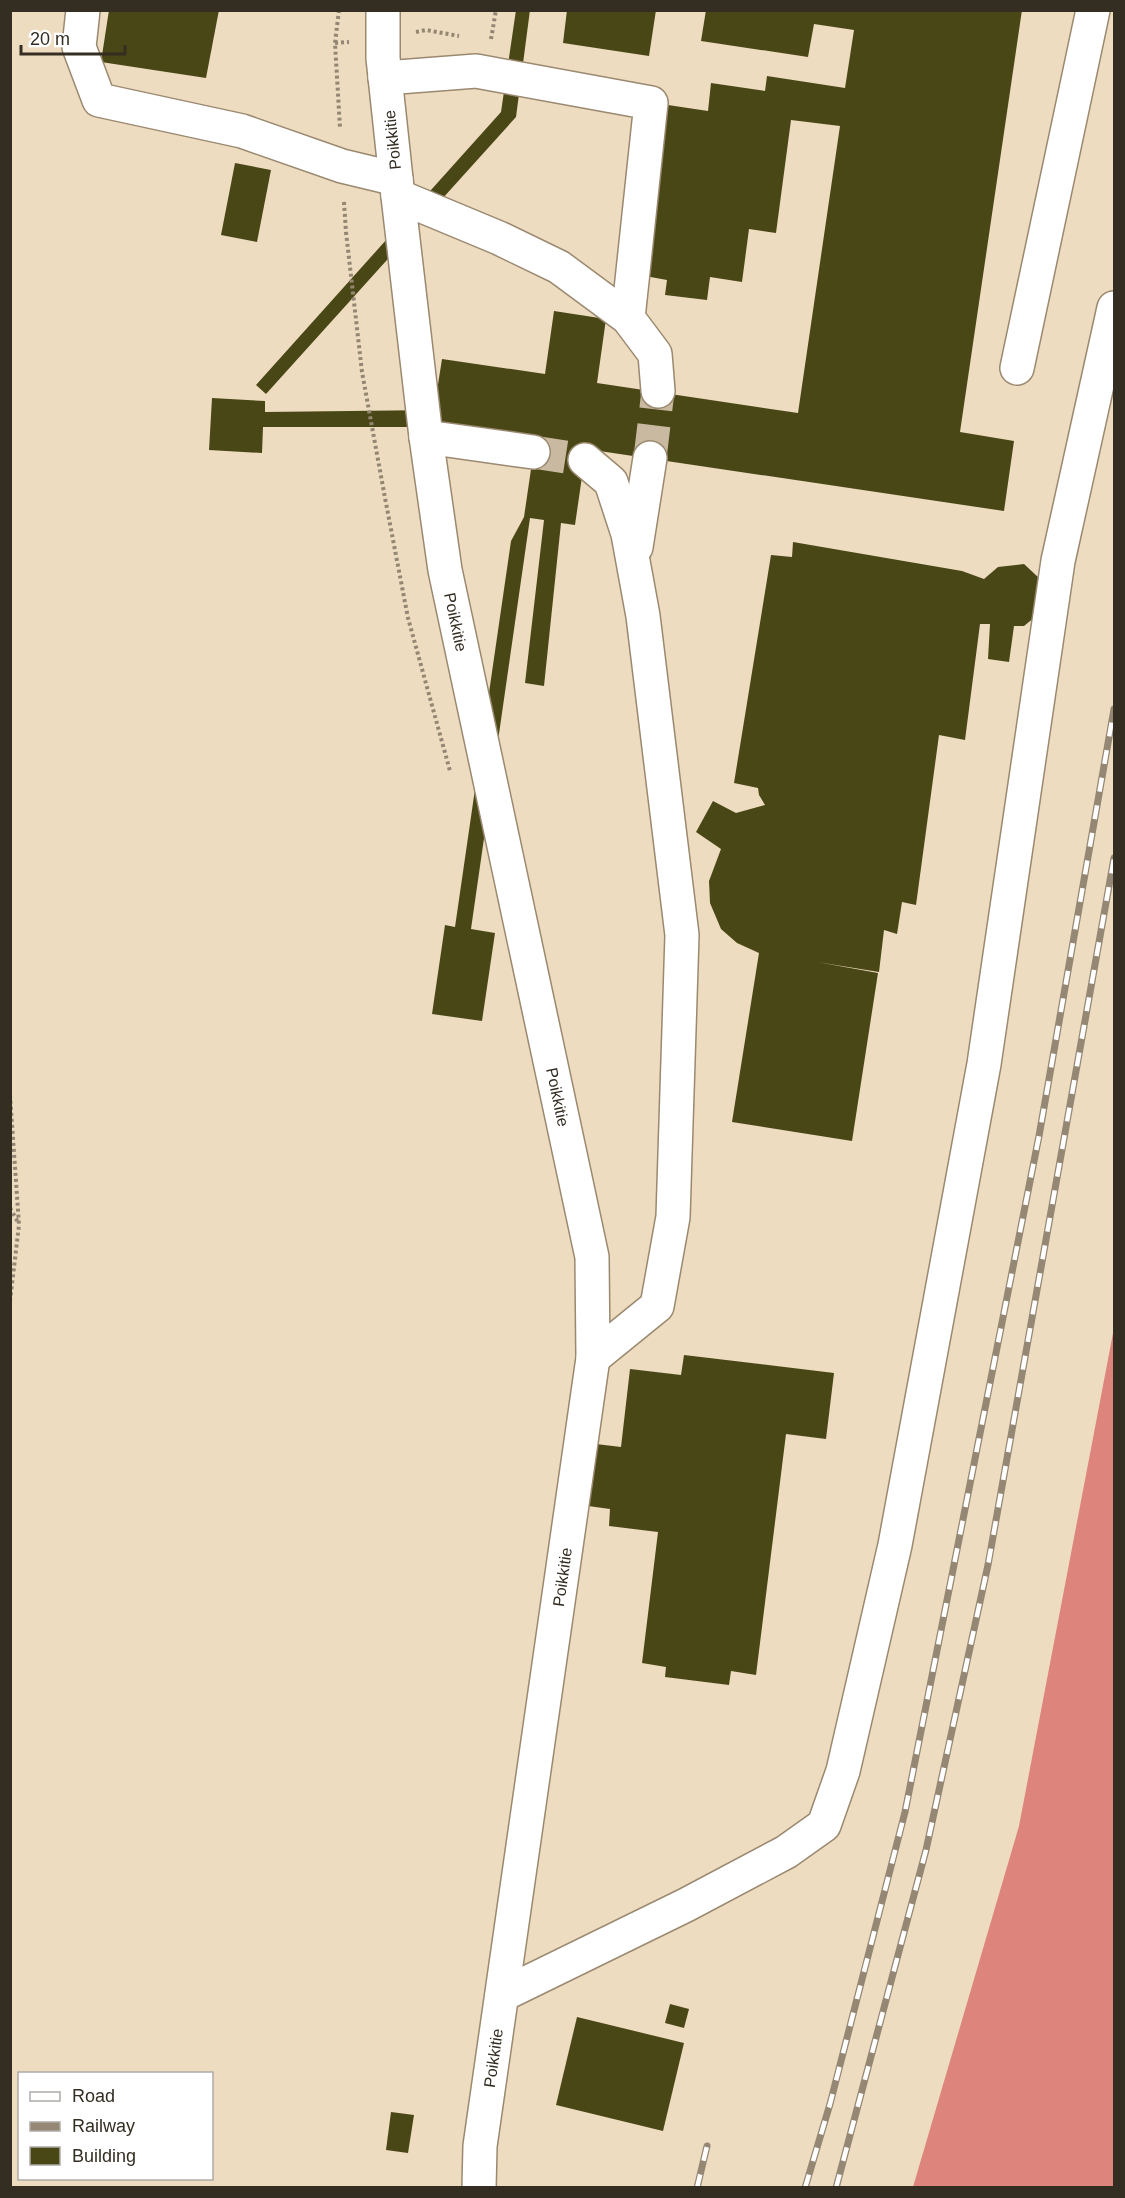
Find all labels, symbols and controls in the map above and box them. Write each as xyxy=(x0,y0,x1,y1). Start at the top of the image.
scale bar xyxy=(21,18,124,56)
text: 20 m xyxy=(30,29,70,49)
street label: Poikkitie xyxy=(381,109,404,170)
street label: Poikkitie xyxy=(441,591,470,653)
street label: Poikkitie xyxy=(543,1066,572,1128)
street label: Poikkitie xyxy=(550,1546,575,1608)
street label: Poikkitie xyxy=(481,2027,506,2089)
legend xyxy=(18,2072,213,2180)
text: Road xyxy=(72,2086,115,2106)
text: Railway xyxy=(72,2116,135,2136)
text: Building xyxy=(72,2146,136,2166)

